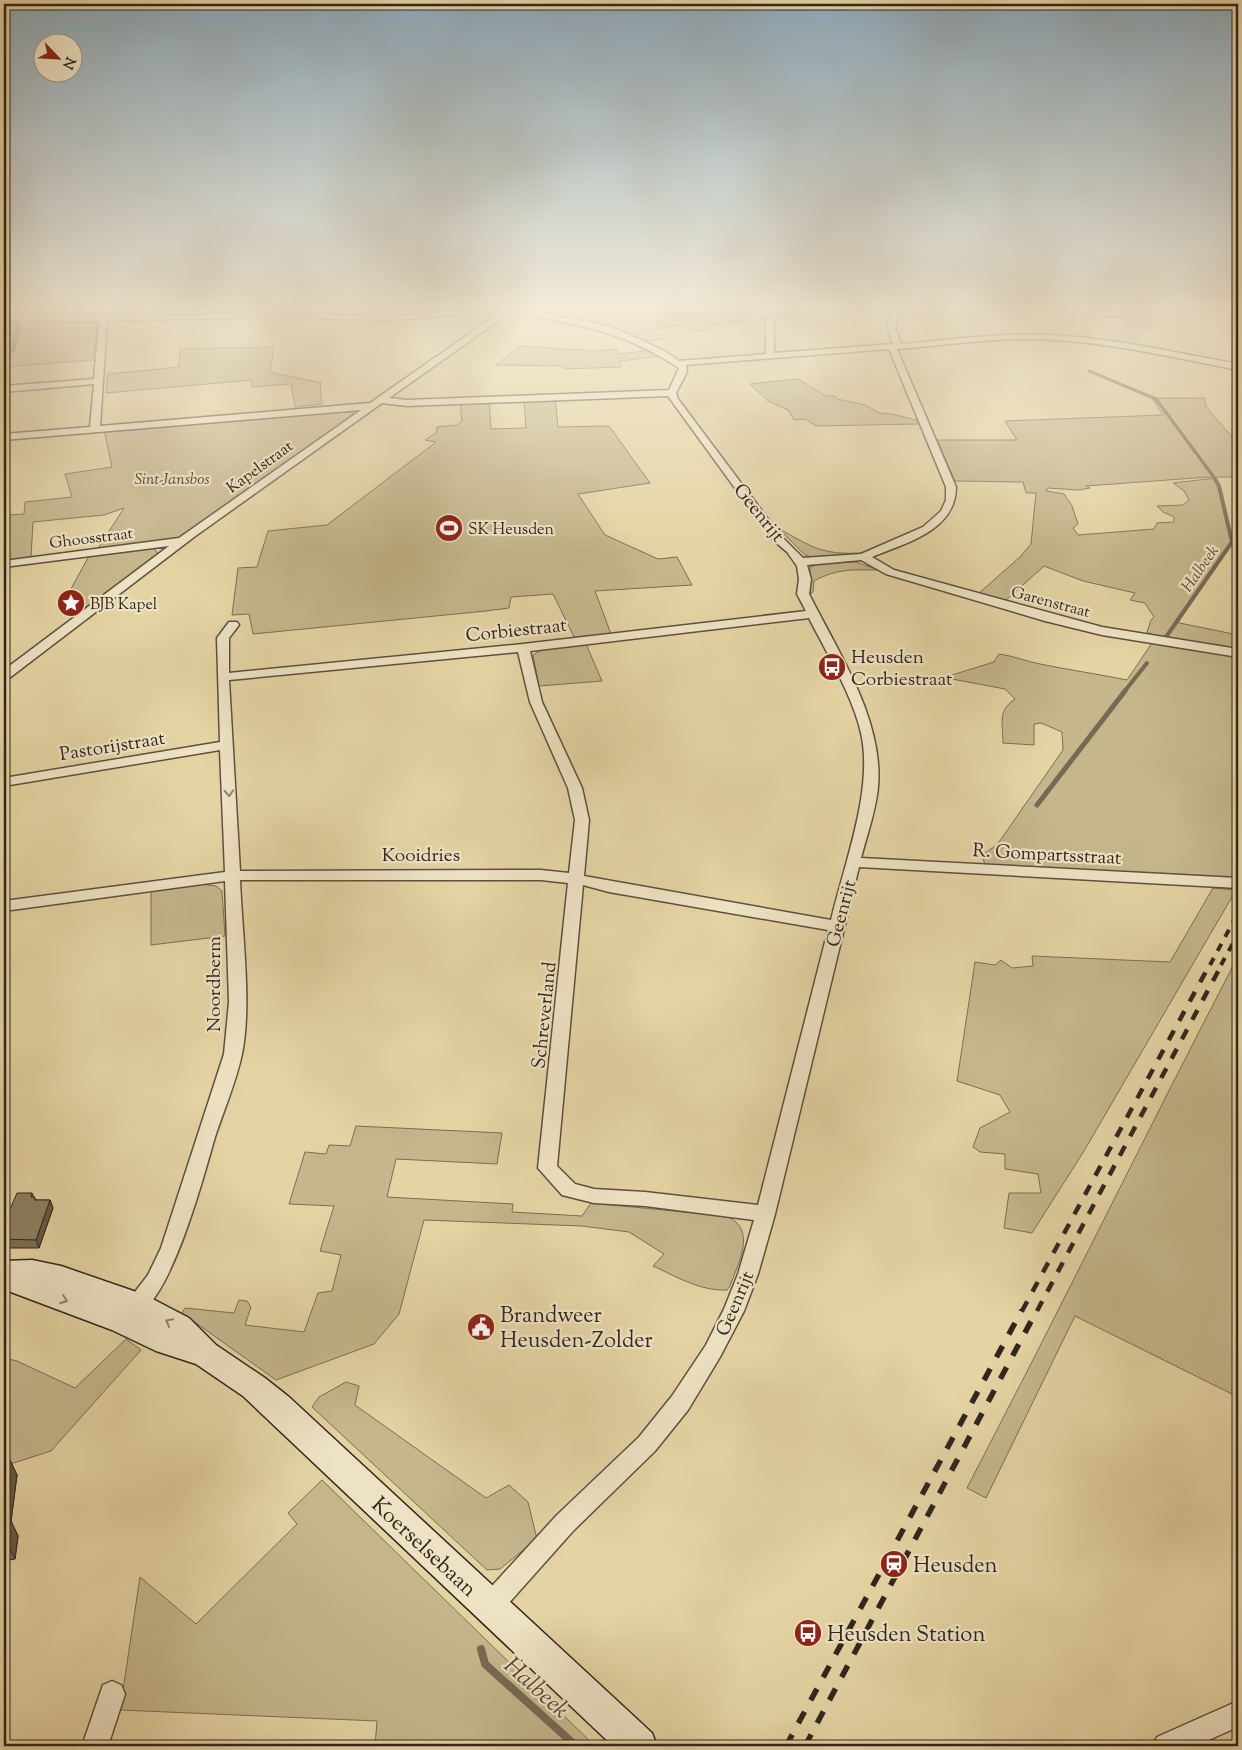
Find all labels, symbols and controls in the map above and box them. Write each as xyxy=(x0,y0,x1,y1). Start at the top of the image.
north arrow xyxy=(32,32,82,82)
text: N xyxy=(57,53,79,72)
street label: Kapelstraat xyxy=(222,436,299,500)
park label: Sint-Jansbos xyxy=(134,469,210,492)
street label: Geenrijt xyxy=(726,478,790,549)
sports icon: SK Heusden xyxy=(434,513,464,543)
place label: SK Heusden xyxy=(468,519,554,542)
street label: Ghoosstraat xyxy=(48,523,135,556)
water label: Halbeek xyxy=(1177,542,1225,597)
street label: Garenstraat xyxy=(1008,582,1093,625)
place icon: BJB Kapel xyxy=(56,588,86,618)
place label: BJB Kapel xyxy=(90,594,158,617)
street label: Corbiestraat xyxy=(464,613,569,650)
place label: Heusden Corbiestraat xyxy=(851,645,953,694)
bus stop icon: Heusden Corbiestraat xyxy=(817,652,847,682)
street label: Pastorijstraat xyxy=(58,726,167,769)
one-way arrow xyxy=(223,790,234,798)
street label: R. Gompartsstraat xyxy=(972,838,1122,873)
street label: Kooidries xyxy=(382,843,460,870)
street label: Geenrijt xyxy=(821,877,864,950)
street label: Noordberm xyxy=(202,936,229,1032)
street label: Schreverland xyxy=(526,960,565,1070)
street label: Geenrijt xyxy=(710,1267,762,1341)
one-way arrow xyxy=(59,1294,68,1304)
place label: Brandweer Heusden-Zolder xyxy=(500,1301,653,1358)
public building icon: Brandweer Heusden-Zolder xyxy=(466,1312,496,1342)
one-way arrow xyxy=(165,1318,174,1328)
street label: Koerselsebaan xyxy=(363,1491,483,1606)
station icon: Heusden xyxy=(879,1549,909,1579)
place label: Heusden xyxy=(913,1551,997,1583)
bus stop icon: Heusden Station xyxy=(793,1618,823,1648)
place label: Heusden Station xyxy=(827,1620,985,1652)
water label: Halbeek xyxy=(495,1650,576,1727)

